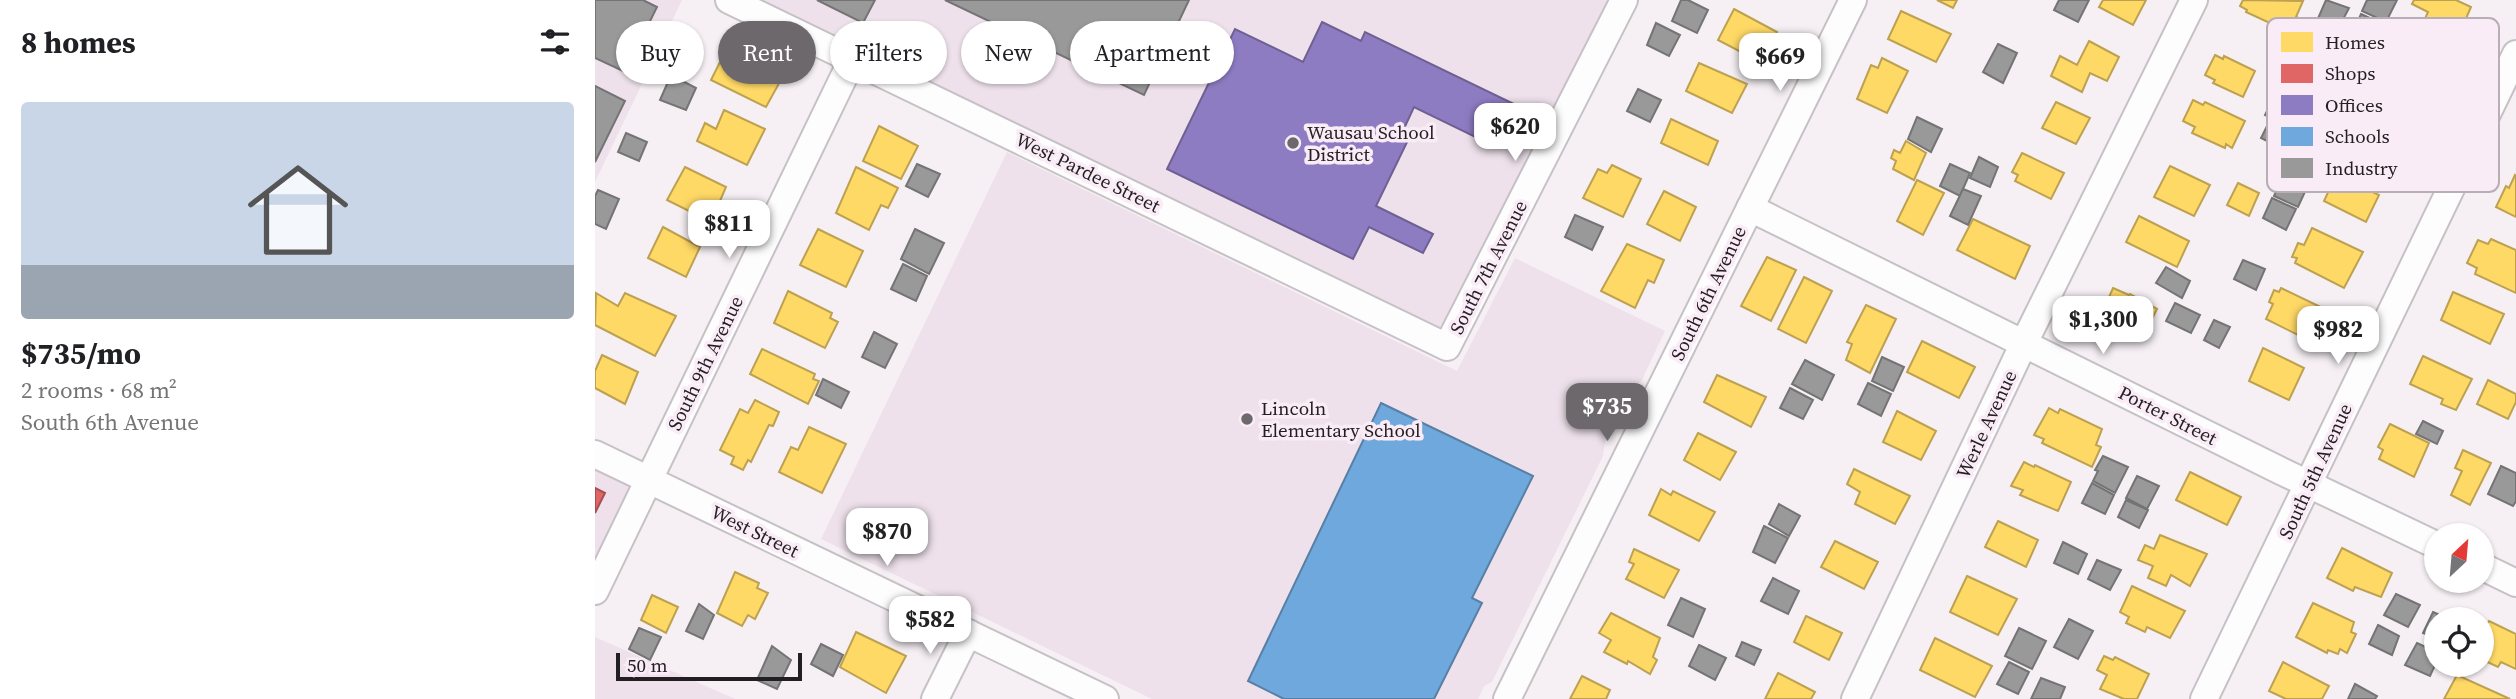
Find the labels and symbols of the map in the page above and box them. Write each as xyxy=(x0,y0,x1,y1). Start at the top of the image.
legend xyxy=(2267,18,2499,192)
text: Homes xyxy=(2325,29,2385,55)
pin: $669 xyxy=(1739,34,1821,93)
text: Shops xyxy=(2325,60,2376,86)
text: Offices xyxy=(2325,92,2383,118)
pin: $620 xyxy=(1474,104,1556,163)
place label: Wausau School District xyxy=(1307,119,1435,167)
text: Schools xyxy=(2325,123,2390,149)
street label: West Pardee Street xyxy=(1011,126,1165,219)
marker: Wausau School District xyxy=(1285,135,1301,151)
text: Industry xyxy=(2325,155,2398,181)
street label: South 7th Avenue xyxy=(1443,196,1533,338)
pin: $811 xyxy=(688,201,770,260)
street label: South 6th Avenue xyxy=(1664,221,1752,365)
street label: South 9th Avenue xyxy=(661,291,749,435)
pin: $1,300 xyxy=(2046,296,2160,356)
pin: $982 xyxy=(2297,306,2379,366)
street label: Werle Avenue xyxy=(1950,366,2022,482)
street label: Porter Street xyxy=(2114,379,2222,451)
pin: $735 xyxy=(1566,384,1648,443)
place label: Lincoln Elementary School xyxy=(1261,395,1421,443)
street label: South 5th Avenue xyxy=(2272,399,2358,543)
marker: Lincoln Elementary School xyxy=(1239,411,1255,427)
street label: West Street xyxy=(707,499,804,564)
pin: $870 xyxy=(846,508,928,568)
north arrow xyxy=(2424,523,2494,593)
pin: $582 xyxy=(889,596,971,656)
scale bar xyxy=(616,650,801,682)

